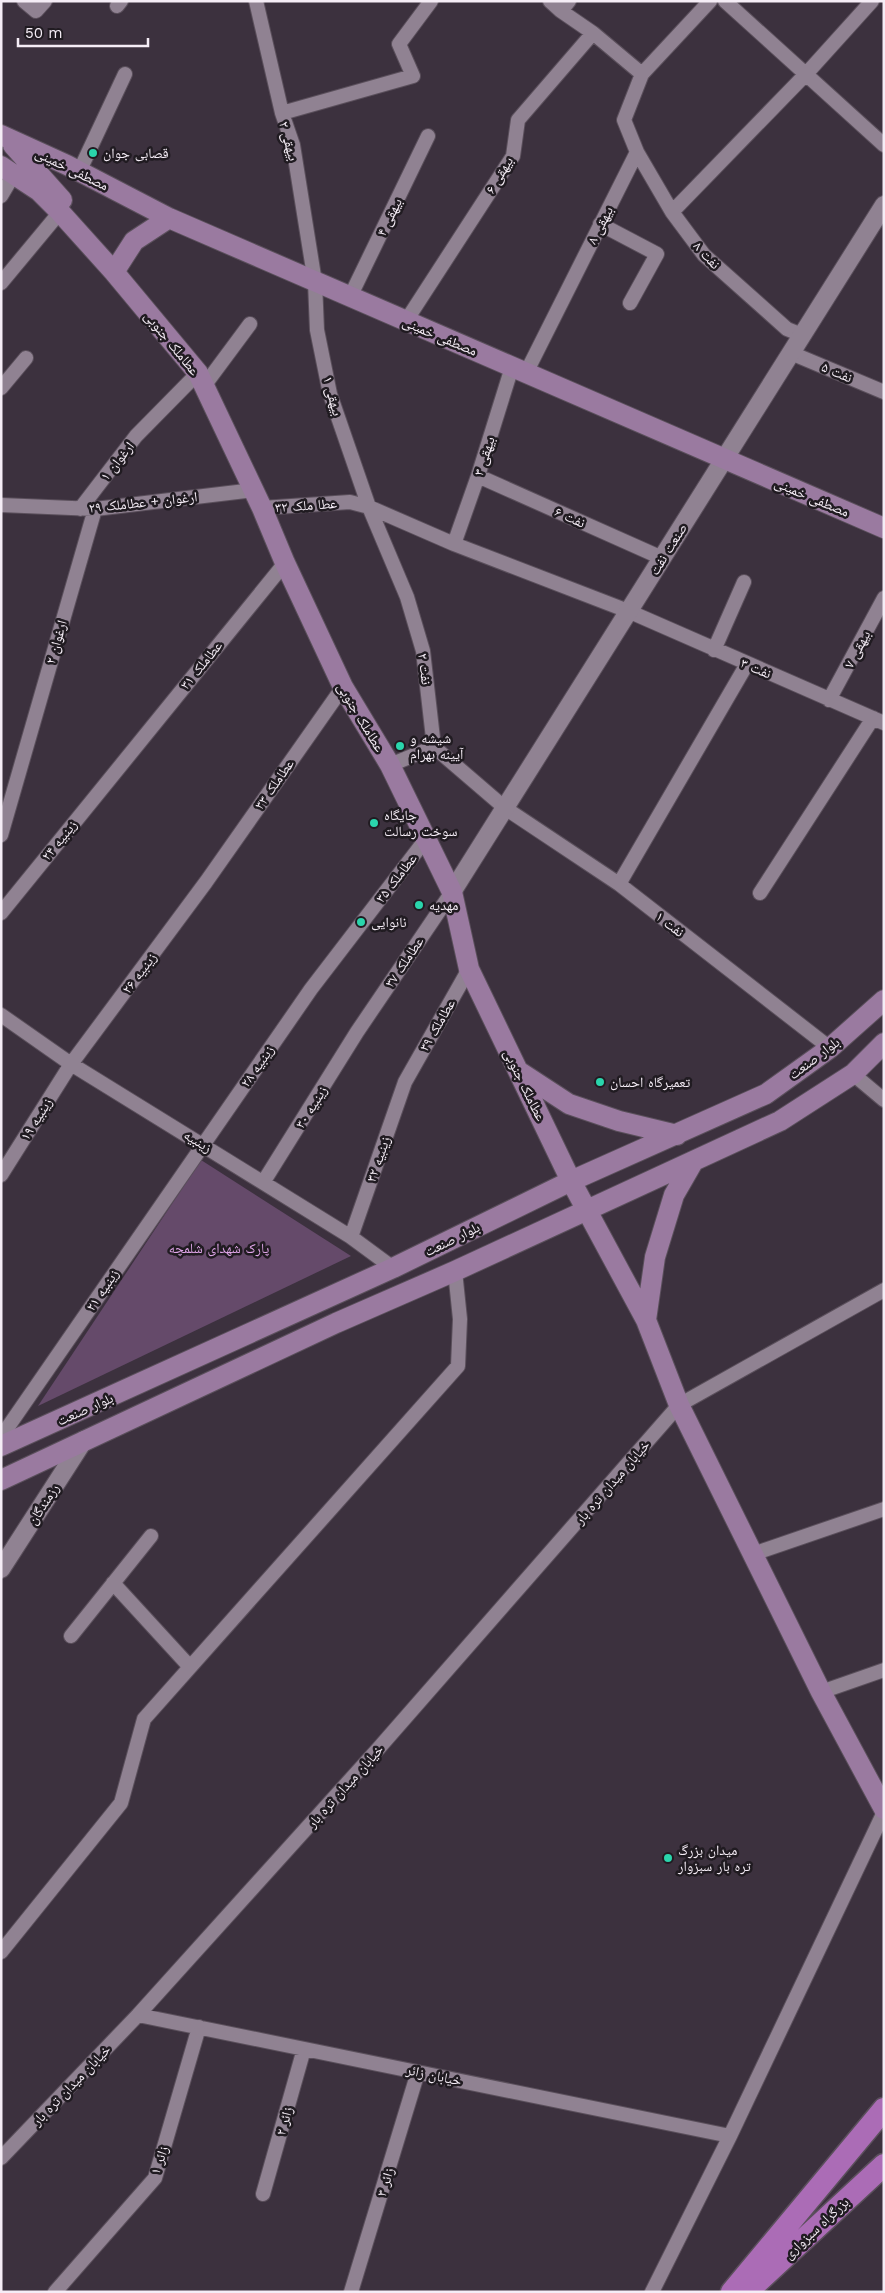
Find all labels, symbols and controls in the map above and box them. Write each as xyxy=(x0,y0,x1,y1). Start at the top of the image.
scale bar xyxy=(18,15,148,47)
text: 50 m xyxy=(25,24,62,42)
street label: بیهقی ۲ xyxy=(275,119,302,163)
street label: مصطفی خمینی xyxy=(32,144,111,194)
place label: قصابی جوان xyxy=(103,145,169,162)
marker: قصابی جوان xyxy=(87,147,99,159)
street label: بیهقی ۶ xyxy=(482,153,517,197)
street label: بیهقی ۴ xyxy=(373,195,406,239)
street label: بیهقی ۸ xyxy=(584,203,617,247)
street label: نفت ۸ xyxy=(690,238,724,272)
street label: عطاملک جنوبی xyxy=(140,308,203,379)
street label: مصطفی خمینی xyxy=(400,313,480,360)
street label: نفت ۵ xyxy=(819,358,855,386)
street label: بیهقی ۱ xyxy=(319,374,346,418)
street label: بیهقی ۳ xyxy=(470,434,499,478)
street label: ارغوان ۱ xyxy=(97,438,138,484)
street label: مصطفی خمینی xyxy=(772,474,852,521)
street label: ارغوان + عطاملک ۲۹ xyxy=(88,488,198,517)
street label: عطا ملک ۳۲ xyxy=(274,495,338,515)
street label: نفت ۶ xyxy=(552,503,588,531)
street label: صنعت نفت xyxy=(646,520,690,578)
street label: ارغوان ۲ xyxy=(42,618,71,666)
street label: بیهقی ۷ xyxy=(840,627,874,671)
street label: عطاملک ۳۱ xyxy=(177,638,225,692)
street label: نفت ۲ xyxy=(415,652,435,686)
street label: نفت ۳ xyxy=(738,654,774,682)
street label: عطاملک جنوبی xyxy=(333,679,388,755)
place label: شیشه و آیینه بهرام xyxy=(410,730,464,764)
marker: شیشه و آیینه بهرام xyxy=(394,740,406,752)
street label: عطاملک ۳۳ xyxy=(251,756,297,812)
place label: جایگاه سوخت رسالت xyxy=(384,807,457,840)
street label: زینبیه ۲۴ xyxy=(38,817,81,864)
marker: جایگاه سوخت رسالت xyxy=(368,817,380,829)
street label: عطاملک ۳۵ xyxy=(372,850,420,906)
place label: مهدیه xyxy=(429,897,458,913)
marker: مهدیه xyxy=(413,899,425,911)
street label: نفت ۱ xyxy=(653,908,688,940)
place label: نانوایی xyxy=(371,914,407,931)
marker: نانوایی xyxy=(355,916,367,928)
street label: عطاملک ۳۷ xyxy=(381,934,427,990)
street label: زینبیه ۲۶ xyxy=(118,949,160,997)
street label: عطاملک ۳۹ xyxy=(416,996,458,1054)
street label: بلوار صنعت xyxy=(785,1034,843,1083)
street label: زینبیه ۲۸ xyxy=(237,1042,278,1090)
street label: عطاملک جنوبی xyxy=(500,1046,549,1124)
place label: تعمیرگاه احسان xyxy=(610,1074,690,1091)
marker: تعمیرگاه احسان xyxy=(594,1076,606,1088)
street label: زینبیه ۳۰ xyxy=(292,1083,331,1132)
street label: زینبیه ۱۹ xyxy=(17,1095,56,1144)
street label: زینبیه xyxy=(181,1126,215,1156)
street label: زینبیه ۳۲ xyxy=(363,1134,394,1184)
street label: بلوار صنعت xyxy=(422,1219,483,1260)
park label: پارک شهدای شلمچه xyxy=(169,1240,270,1257)
street label: زینبیه ۲۱ xyxy=(82,1266,123,1315)
street label: بلوار صنعت xyxy=(54,1389,116,1429)
street label: خیابان میدان تره بار xyxy=(571,1437,654,1529)
street label: رزمندگان xyxy=(24,1481,63,1528)
street label: خیابان میدان تره بار xyxy=(303,1741,387,1832)
place label: میدان بزرگ تره بار سبزوار xyxy=(677,1842,751,1875)
marker: میدان بزرگ تره بار سبزوار xyxy=(662,1852,674,1864)
street label: خیابان میدان تره بار xyxy=(28,2041,114,2130)
street label: خیابان زائر xyxy=(404,2061,463,2090)
street label: زائر ۲ xyxy=(272,2105,297,2138)
street label: زائر ۱ xyxy=(147,2144,172,2177)
street label: زائر ۳ xyxy=(373,2166,398,2199)
street label: بزرگراه سبزواری xyxy=(780,2194,853,2263)

